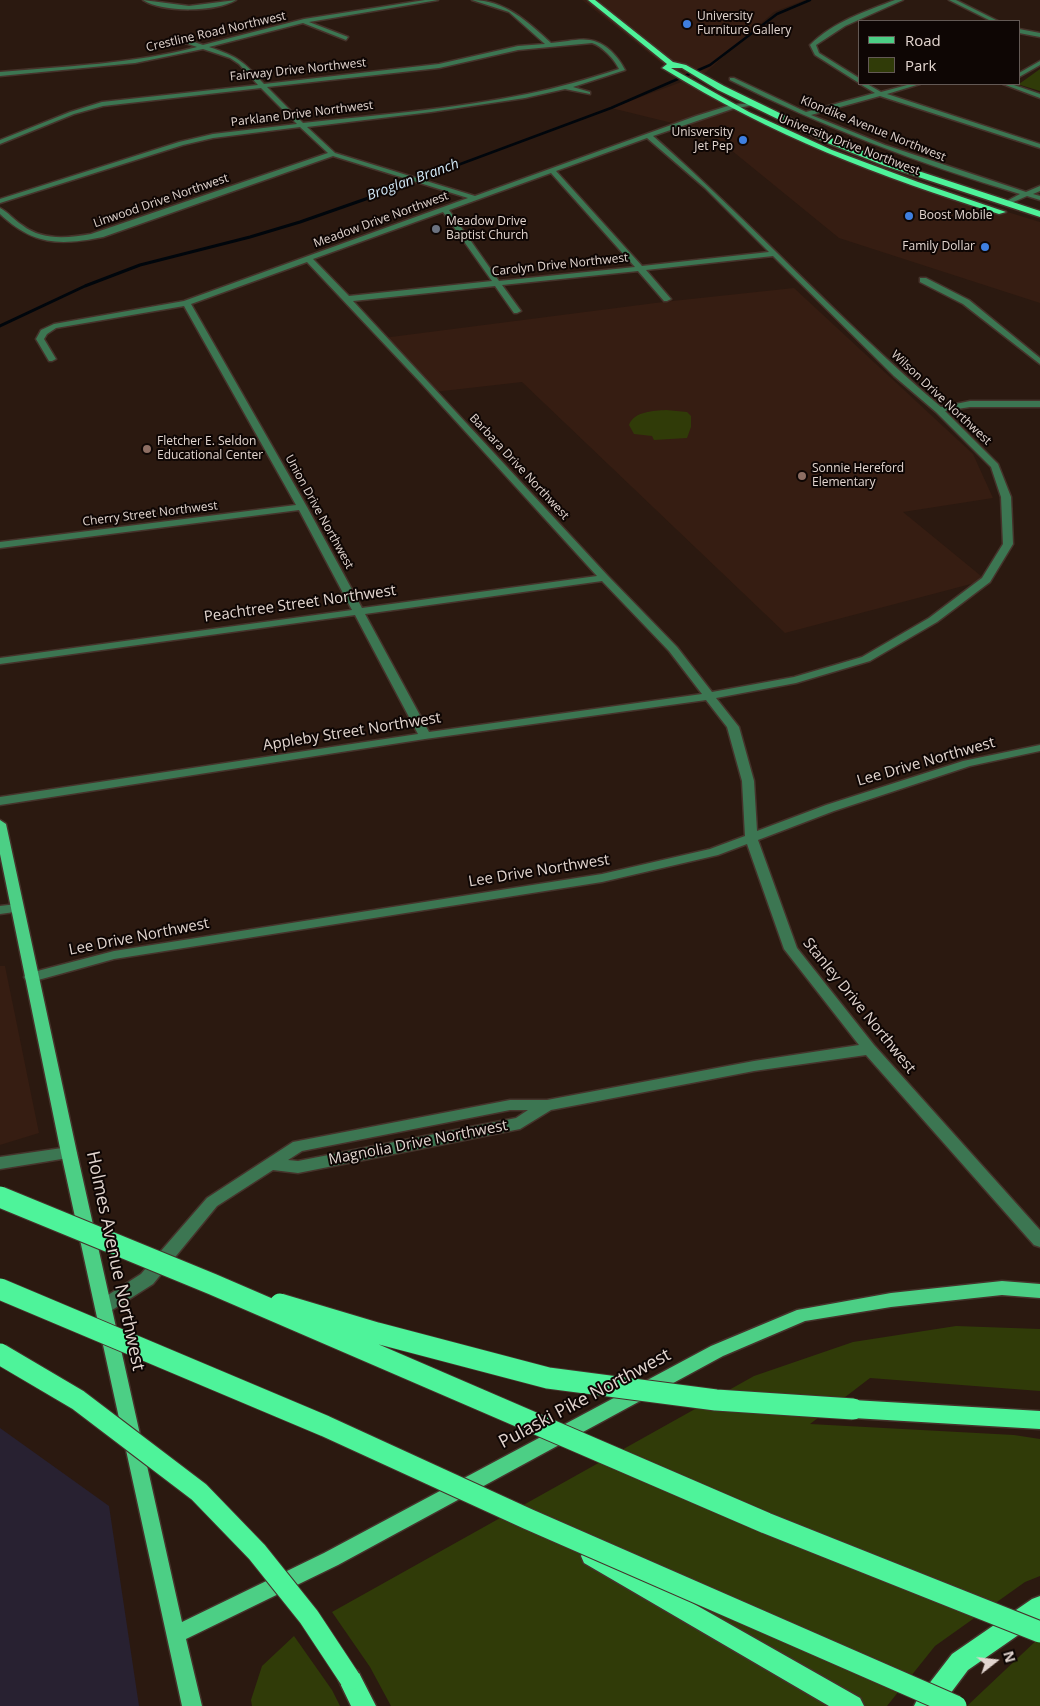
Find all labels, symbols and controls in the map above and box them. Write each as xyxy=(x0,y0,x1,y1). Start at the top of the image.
street label: Crestline Road Northwest xyxy=(145,9,287,55)
place label: University Furniture Gallery xyxy=(697,10,791,38)
marker: University Furniture Gallery xyxy=(681,18,693,30)
legend xyxy=(858,20,1020,85)
text: Road xyxy=(905,30,941,50)
text: Park xyxy=(905,55,936,75)
street label: Fairway Drive Northwest xyxy=(229,56,367,84)
street label: Klondike Avenue Northwest xyxy=(798,93,948,165)
street label: Parklane Drive Northwest xyxy=(230,98,374,130)
street label: University Drive Northwest xyxy=(776,111,922,179)
place label: Unisversity Jet Pep xyxy=(671,126,733,154)
marker: Unisversity Jet Pep xyxy=(737,134,749,146)
water label: Broglan Branch xyxy=(365,156,461,204)
street label: Linwood Drive Northwest xyxy=(91,171,231,231)
street label: Meadow Drive Northwest xyxy=(312,189,450,251)
place label: Boost Mobile xyxy=(919,209,992,223)
marker: Boost Mobile xyxy=(903,210,915,222)
place label: Meadow Drive Baptist Church xyxy=(446,215,528,243)
marker: Meadow Drive Baptist Church xyxy=(430,223,442,235)
place label: Family Dollar xyxy=(902,240,975,254)
marker: Family Dollar xyxy=(979,241,991,253)
street label: Carolyn Drive Northwest xyxy=(491,251,629,279)
street label: Wilson Drive Northwest xyxy=(888,348,994,448)
street label: Barbara Drive Northwest xyxy=(466,411,572,523)
place label: Fletcher E. Seldon Educational Center xyxy=(157,435,263,463)
marker: Fletcher E. Seldon Educational Center xyxy=(141,443,153,455)
street label: Union Drive Northwest xyxy=(282,452,356,572)
place label: Sonnie Hereford Elementary xyxy=(812,462,904,490)
marker: Sonnie Hereford Elementary xyxy=(796,470,808,482)
street label: Cherry Street Northwest xyxy=(82,499,218,529)
street label: Peachtree Street Northwest xyxy=(203,582,397,626)
street label: Appleby Street Northwest xyxy=(262,709,442,755)
street label: Lee Drive Northwest xyxy=(855,734,997,790)
street label: Lee Drive Northwest xyxy=(467,851,611,891)
street label: Lee Drive Northwest xyxy=(67,915,211,959)
street label: Stanley Drive Northwest xyxy=(799,935,919,1077)
street label: Magnolia Drive Northwest xyxy=(327,1117,509,1169)
street label: Holmes Avenue Northwest xyxy=(81,1149,149,1373)
street label: Pulaski Pike Northwest xyxy=(495,1345,675,1453)
north arrow xyxy=(970,1636,1020,1686)
text: N xyxy=(999,1649,1021,1665)

